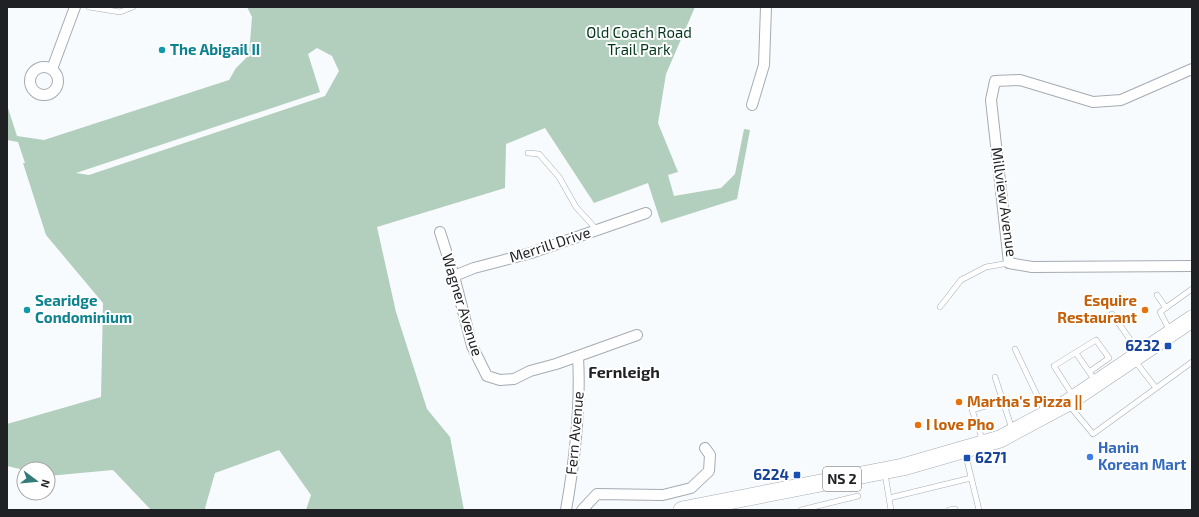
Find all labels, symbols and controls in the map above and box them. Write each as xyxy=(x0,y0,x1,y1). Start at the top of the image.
park label: Old Coach Road Trail Park xyxy=(586,23,692,58)
place label: The Abigail II xyxy=(170,40,260,58)
marker: The Abigail II xyxy=(157,45,167,55)
street label: Millview Avenue xyxy=(988,146,1022,258)
street label: Merrill Drive xyxy=(507,222,593,266)
street label: Wagner Avenue xyxy=(439,251,487,358)
place label: Searidge Condominium xyxy=(35,291,132,326)
place label: Esquire Restaurant xyxy=(1057,291,1137,326)
marker: Searidge Condominium xyxy=(22,305,32,315)
marker: Esquire Restaurant xyxy=(1140,305,1150,315)
place label: 6232 xyxy=(1125,336,1160,354)
marker: 6232 xyxy=(1163,341,1173,351)
district label: Fernleigh xyxy=(588,362,660,381)
street label: Fern Avenue xyxy=(561,390,587,475)
place label: Martha's Pizza || xyxy=(967,392,1082,410)
marker: Martha's Pizza || xyxy=(954,397,964,407)
place label: I love Pho xyxy=(926,415,995,433)
marker: I love Pho xyxy=(913,420,923,430)
place label: Hanin Korean Mart xyxy=(1098,438,1186,473)
place label: 6271 xyxy=(975,448,1007,466)
marker: Hanin Korean Mart xyxy=(1085,452,1095,462)
marker: 6271 xyxy=(962,453,972,463)
north arrow xyxy=(16,461,56,501)
place label: 6224 xyxy=(753,465,789,483)
road number: NS 2 xyxy=(823,467,861,491)
marker: 6224 xyxy=(792,470,802,480)
text: N xyxy=(39,478,53,490)

